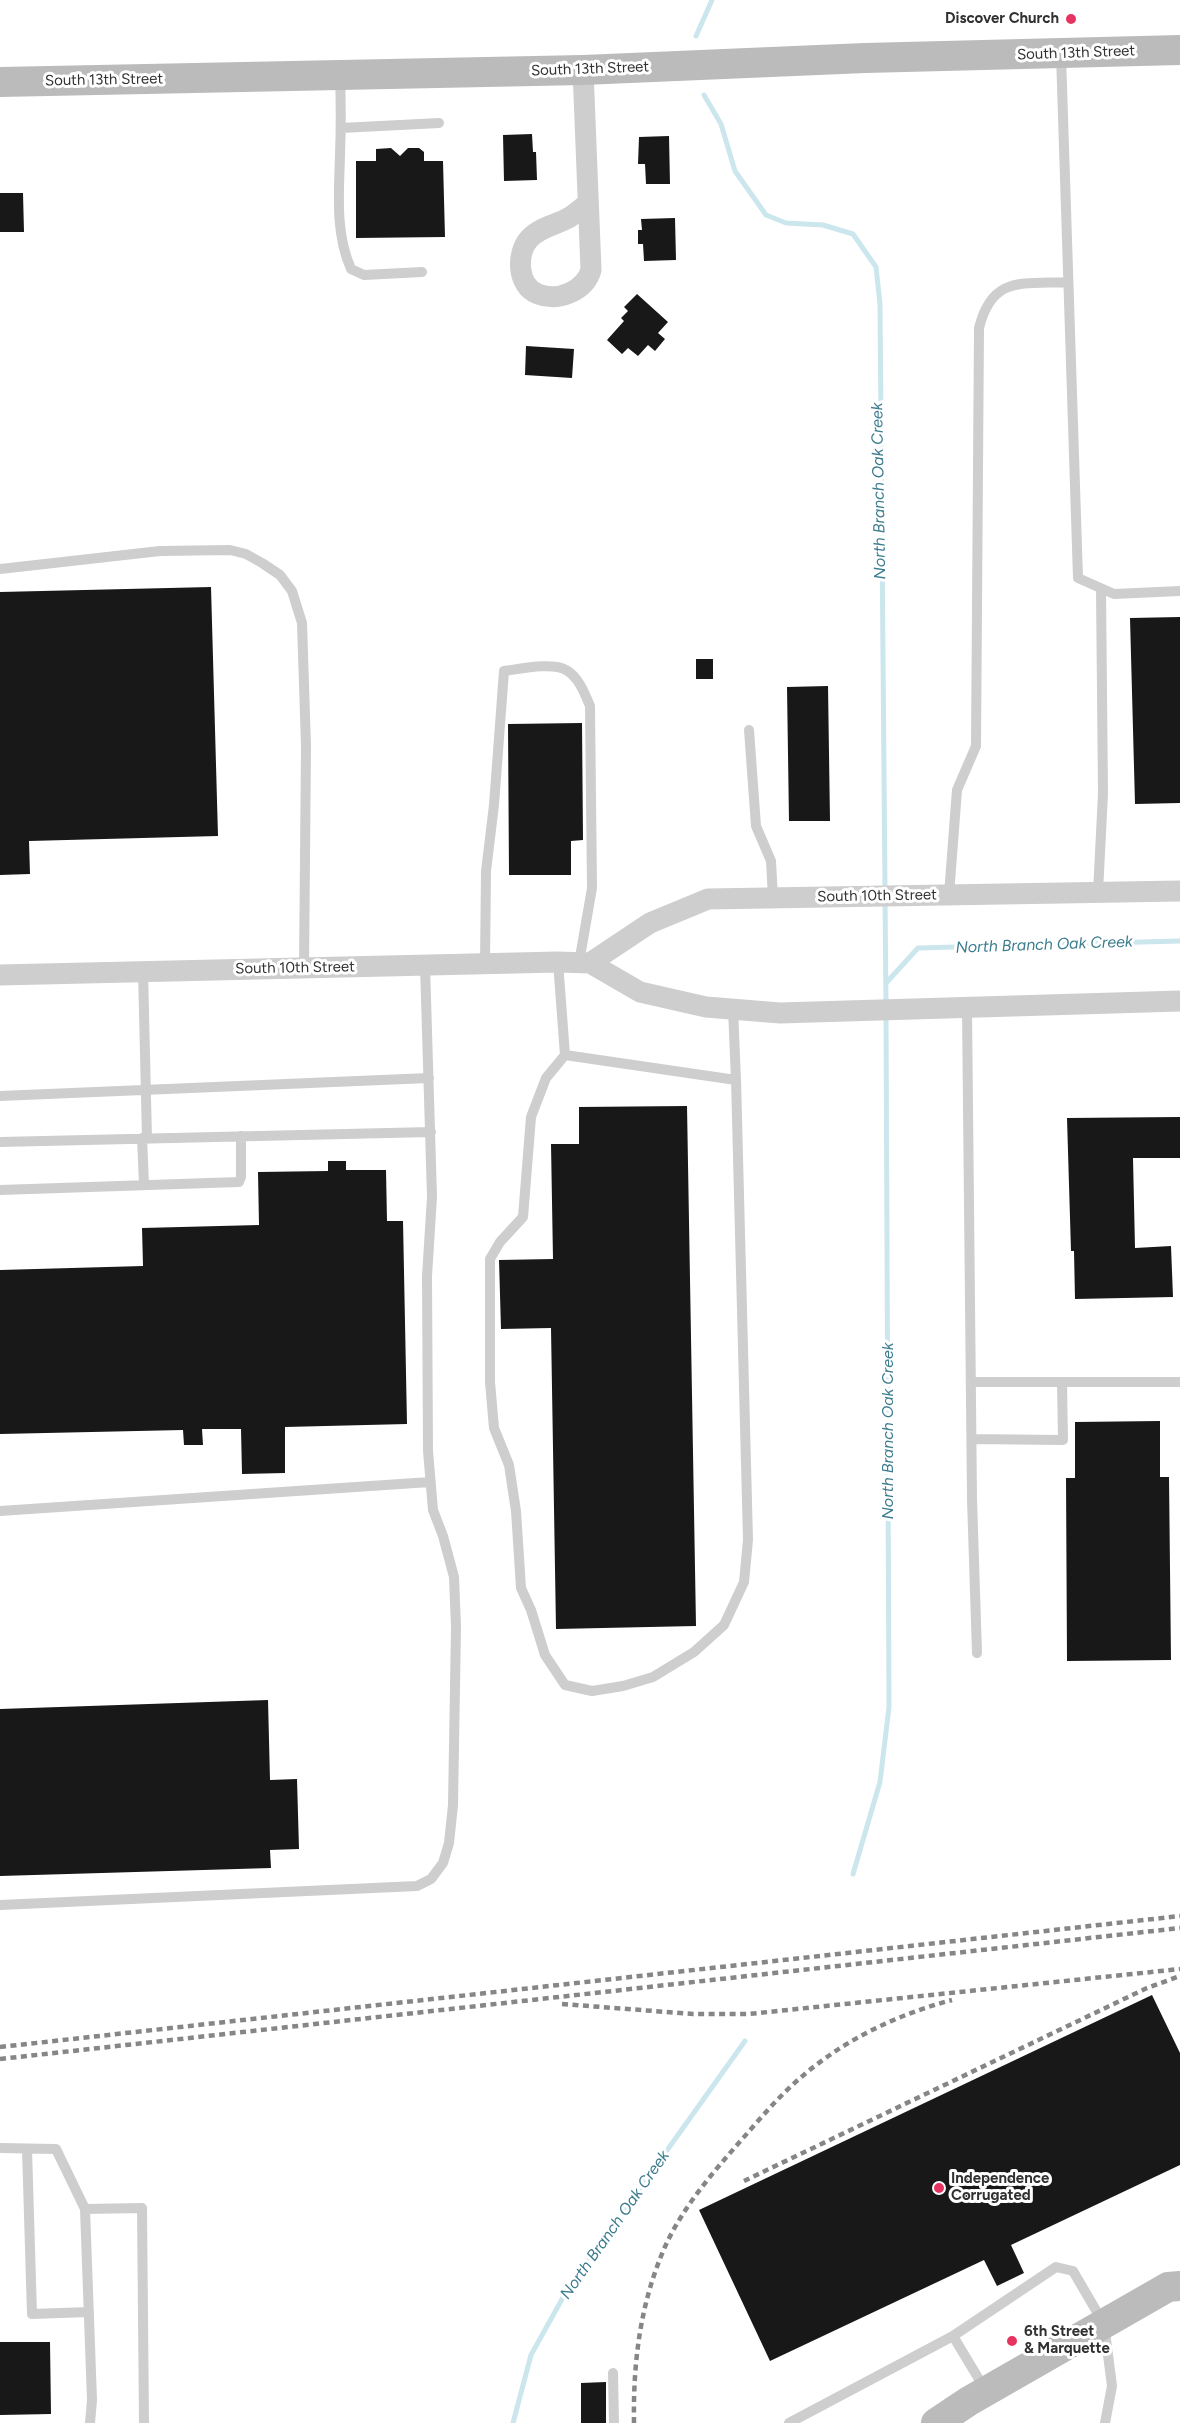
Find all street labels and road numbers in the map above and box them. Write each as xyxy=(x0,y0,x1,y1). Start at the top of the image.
street label: South 13th Street xyxy=(1017,42,1135,64)
street label: South 13th Street xyxy=(531,58,649,80)
street label: South 13th Street xyxy=(45,70,163,90)
street label: South 10th Street xyxy=(817,886,937,906)
street label: South 10th Street xyxy=(235,958,355,978)

